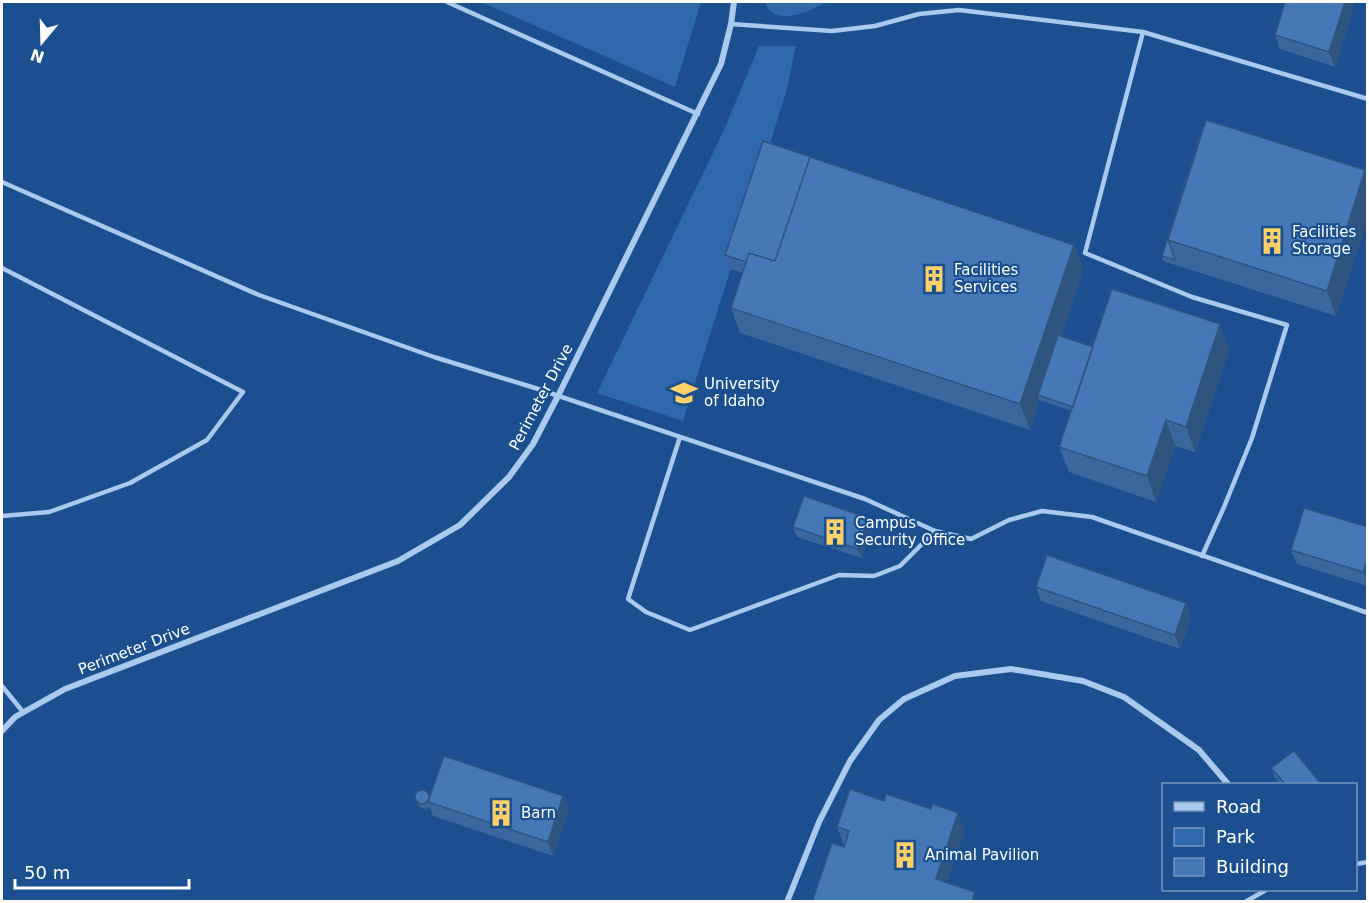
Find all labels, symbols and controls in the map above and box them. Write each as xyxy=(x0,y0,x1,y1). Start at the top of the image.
north arrow xyxy=(12,12,72,72)
text: N xyxy=(28,45,47,67)
place label: Facilities Storage xyxy=(1292,223,1356,258)
building icon: Facilities Storage xyxy=(1257,226,1287,256)
place label: Facilities Services xyxy=(954,261,1018,296)
building icon: Facilities Services xyxy=(919,264,949,294)
street label: Perimeter Drive xyxy=(505,341,577,453)
place label: University of Idaho xyxy=(704,375,780,410)
school or university icon: University of Idaho xyxy=(669,378,699,408)
place label: Campus Security Office xyxy=(855,514,965,549)
building icon: Campus Security Office xyxy=(820,517,850,547)
street label: Perimeter Drive xyxy=(76,619,192,679)
legend xyxy=(1162,783,1357,891)
text: Road xyxy=(1216,796,1261,817)
building icon: Barn xyxy=(486,798,516,828)
place label: Barn xyxy=(521,804,556,822)
text: Park xyxy=(1216,826,1255,847)
building icon: Animal Pavilion xyxy=(890,840,920,870)
place label: Animal Pavilion xyxy=(925,846,1039,864)
scale bar xyxy=(15,852,189,890)
text: Building xyxy=(1216,856,1289,877)
text: 50 m xyxy=(24,862,70,883)

